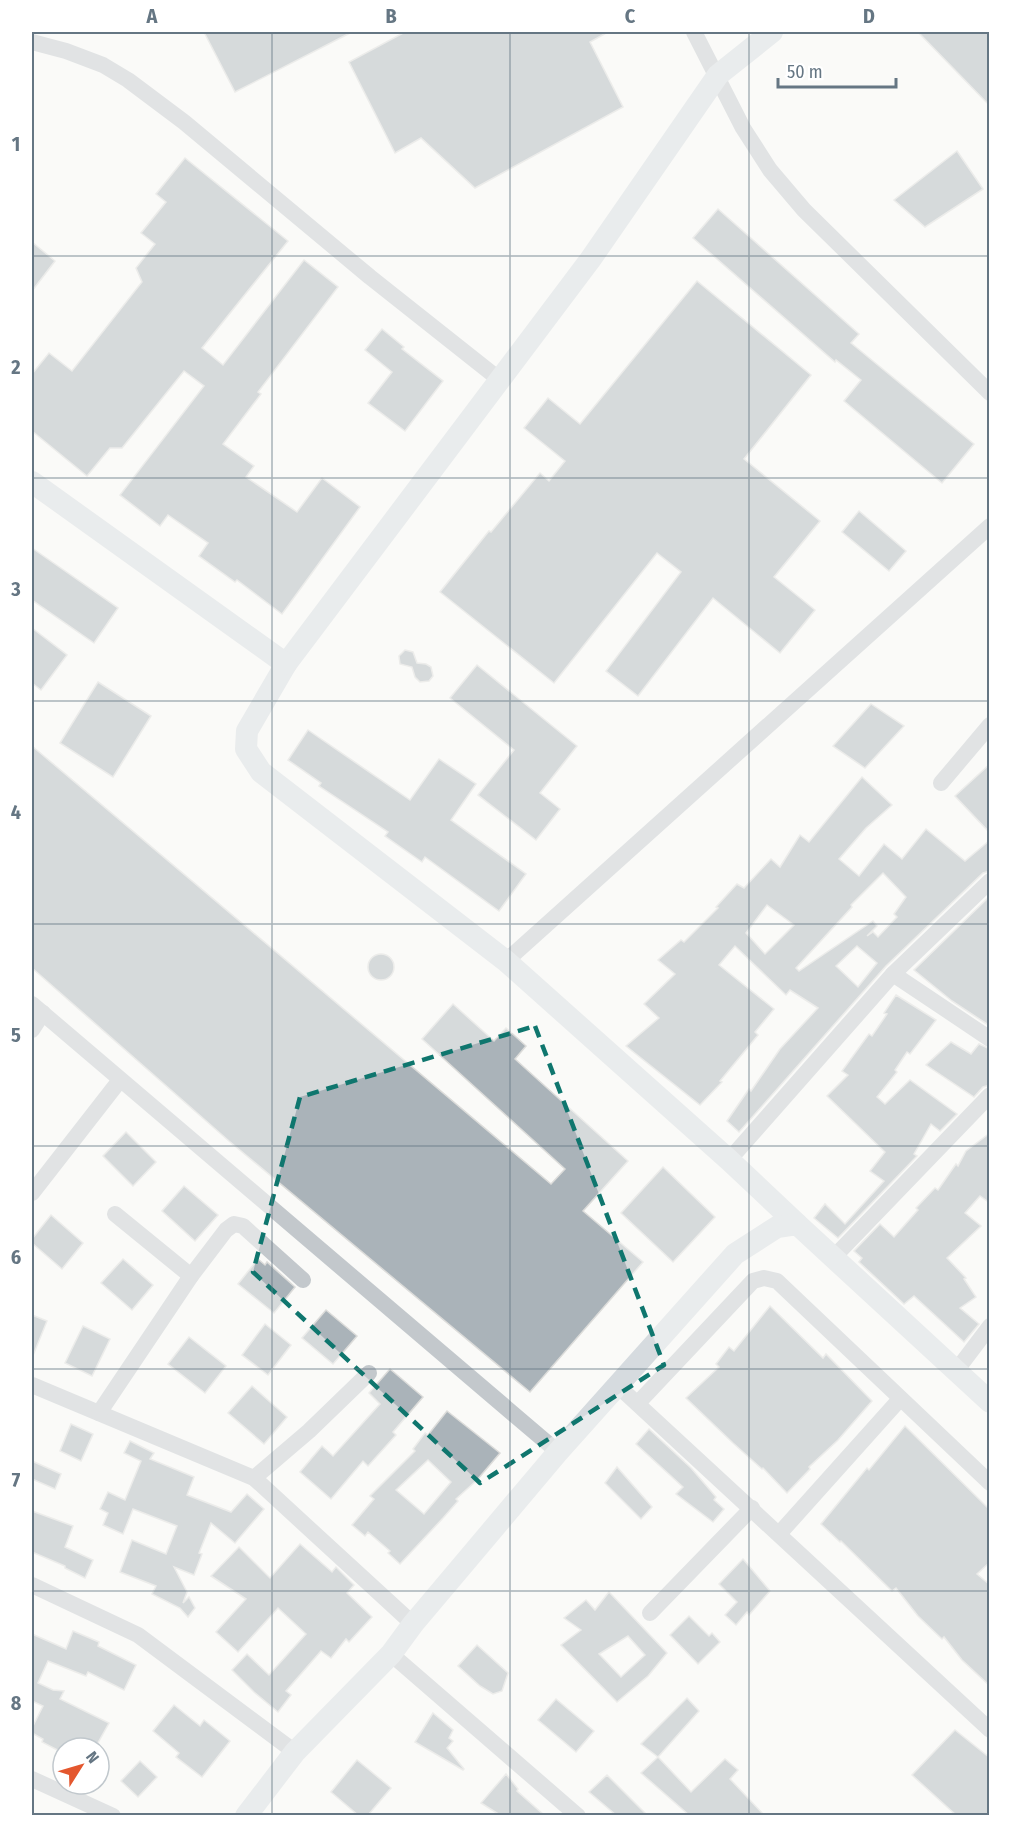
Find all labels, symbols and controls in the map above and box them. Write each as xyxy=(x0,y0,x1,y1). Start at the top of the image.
text: A xyxy=(146,4,159,28)
text: B xyxy=(385,4,397,28)
text: C xyxy=(625,4,636,28)
text: D xyxy=(863,4,875,28)
scale bar xyxy=(778,51,896,89)
text: 50 m xyxy=(787,61,823,83)
text: 1 xyxy=(12,132,20,156)
text: 2 xyxy=(10,355,21,379)
text: 3 xyxy=(10,577,21,601)
text: 4 xyxy=(11,800,21,824)
text: 5 xyxy=(11,1023,21,1047)
text: 6 xyxy=(11,1245,21,1269)
text: 7 xyxy=(12,1468,21,1492)
text: 8 xyxy=(11,1691,22,1715)
north arrow xyxy=(51,1736,111,1796)
text: N xyxy=(82,1748,103,1767)

